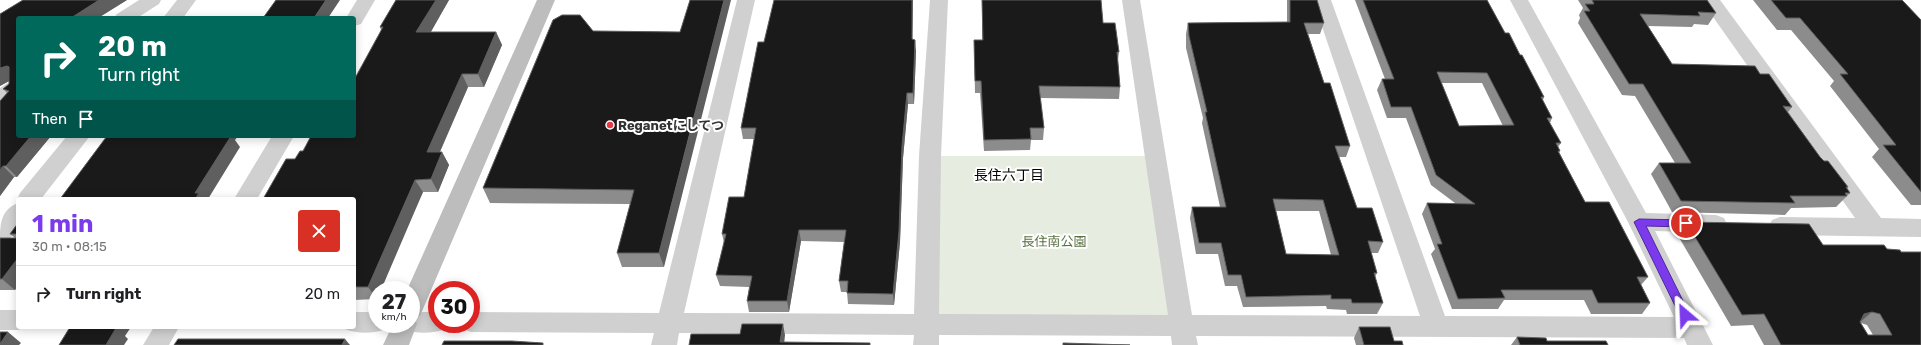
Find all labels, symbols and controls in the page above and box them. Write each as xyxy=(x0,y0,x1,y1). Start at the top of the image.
text: 20 m xyxy=(98,30,167,63)
icon: right xyxy=(32,32,84,84)
text: Turn right xyxy=(98,64,180,86)
icon: arrive xyxy=(75,108,97,130)
text: Then xyxy=(32,110,67,128)
place label: Reganetにしてつ xyxy=(618,118,724,133)
marker: Reganetにしてつ xyxy=(605,120,615,130)
district label: 長住六丁目 xyxy=(974,167,1044,184)
pin xyxy=(1669,206,1703,240)
text: 1 min xyxy=(32,210,93,238)
button: close xyxy=(298,210,340,252)
icon: arrive xyxy=(1675,212,1697,234)
park label: 長住南公園 xyxy=(1021,234,1087,249)
text: 30 m · 08:15 xyxy=(32,239,107,254)
speed limit sign: 30 xyxy=(428,281,480,333)
icon: right xyxy=(32,283,54,305)
text: Turn right xyxy=(66,285,141,303)
text: 20 m xyxy=(305,285,340,303)
text: 27 xyxy=(382,290,406,314)
position arrow xyxy=(1664,294,1706,336)
text: km/h xyxy=(382,311,406,323)

